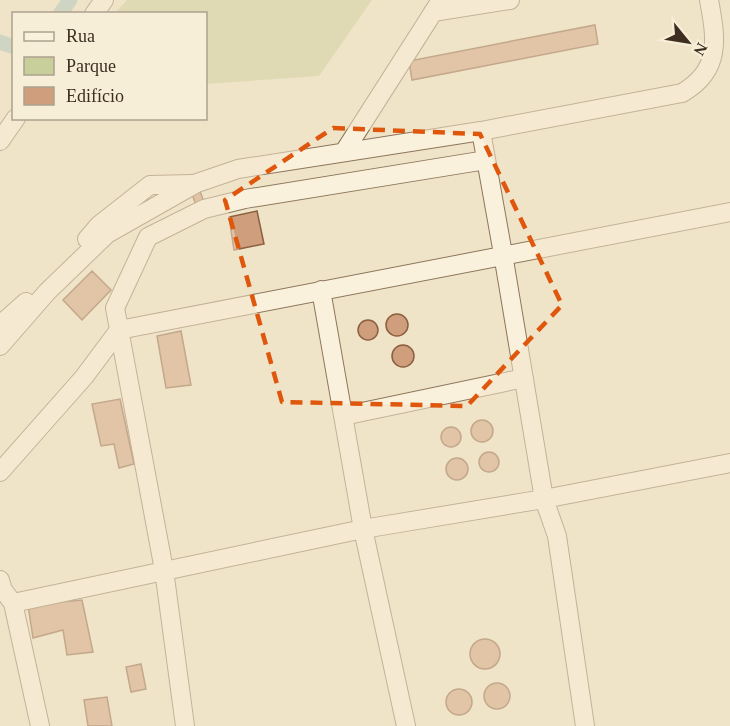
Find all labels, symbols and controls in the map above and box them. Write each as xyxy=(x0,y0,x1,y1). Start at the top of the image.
legend xyxy=(12,12,207,120)
north arrow xyxy=(658,12,718,72)
text: Rua xyxy=(66,26,95,46)
text: N xyxy=(690,40,711,59)
text: Parque xyxy=(66,56,116,76)
text: Edifício xyxy=(66,86,124,106)

